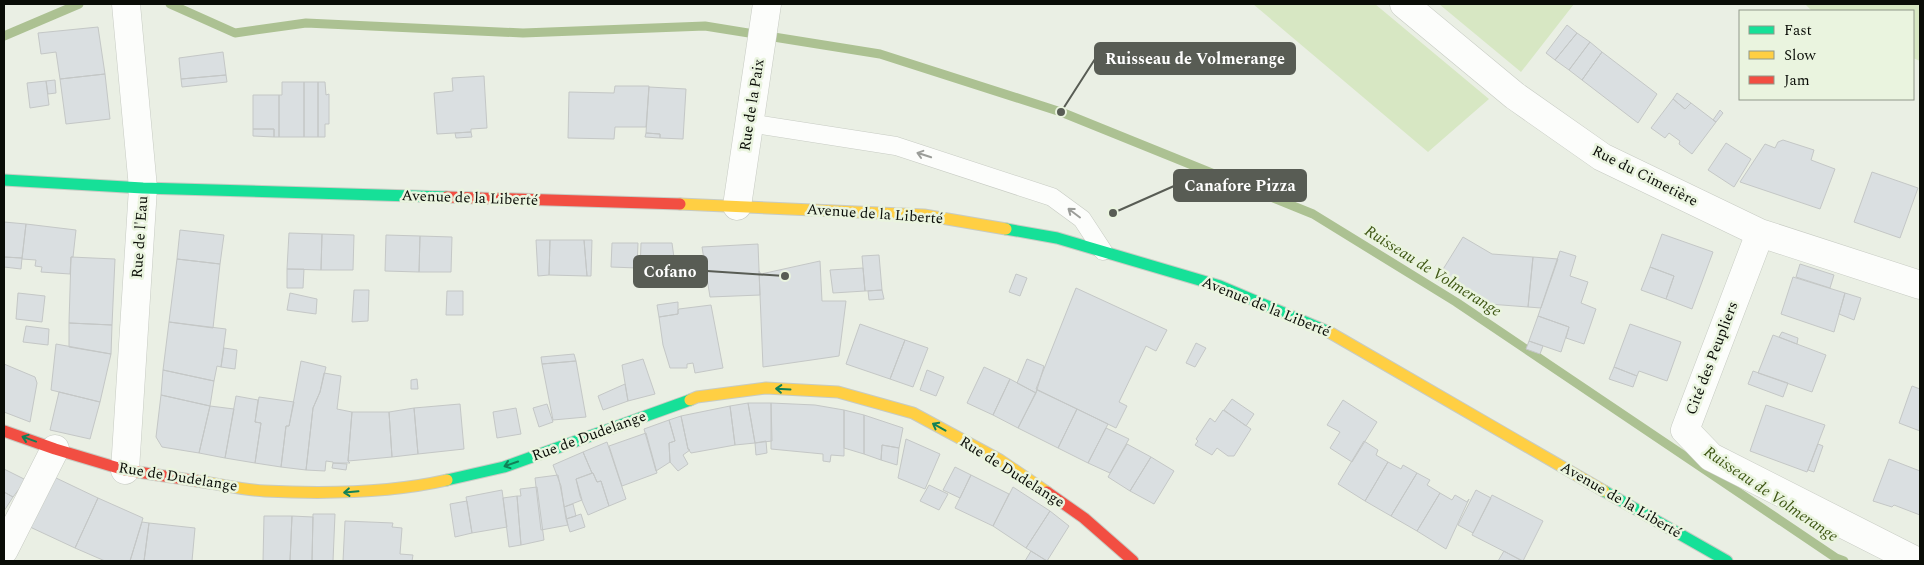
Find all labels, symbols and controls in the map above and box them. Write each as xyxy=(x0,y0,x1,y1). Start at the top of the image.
legend xyxy=(1739,10,1914,100)
text: Fast xyxy=(1784,19,1812,42)
callout: Ruisseau de Volmerange xyxy=(1095,43,1295,74)
text: Slow xyxy=(1784,44,1816,67)
text: Ruisseau de Volmerange xyxy=(1105,47,1285,71)
street label: Rue de la Paix xyxy=(733,57,771,153)
text: Jam xyxy=(1784,69,1810,92)
street label: Rue du Cimetière xyxy=(1588,139,1702,213)
one-way arrow xyxy=(916,149,932,159)
callout: Canafore Pizza xyxy=(1174,170,1306,201)
text: Canafore Pizza xyxy=(1184,174,1296,198)
street label: Avenue de la Liberté xyxy=(401,184,539,212)
street label: Rue de l'Eau xyxy=(126,195,154,279)
street label: Avenue de la Liberté xyxy=(806,198,944,230)
one-way arrow xyxy=(1068,208,1081,219)
water label: Ruisseau de Volmerange xyxy=(1360,219,1506,323)
callout: Cofano xyxy=(634,256,707,287)
text: Cofano xyxy=(644,260,697,284)
street label: Avenue de la Liberté xyxy=(1198,271,1334,343)
street label: Cité des Peupliers xyxy=(1680,298,1744,418)
one-way arrow xyxy=(776,384,792,393)
street label: Rue de Dudelange xyxy=(529,405,649,467)
one-way arrow xyxy=(932,422,947,432)
street label: Rue de Dudelange xyxy=(955,430,1069,514)
one-way arrow xyxy=(22,434,38,443)
water label: Ruisseau de Volmerange xyxy=(1699,440,1843,548)
street label: Rue de Dudelange xyxy=(117,456,239,498)
street label: Avenue de la Liberté xyxy=(1556,456,1686,544)
one-way arrow xyxy=(504,460,519,469)
one-way arrow xyxy=(343,487,359,496)

